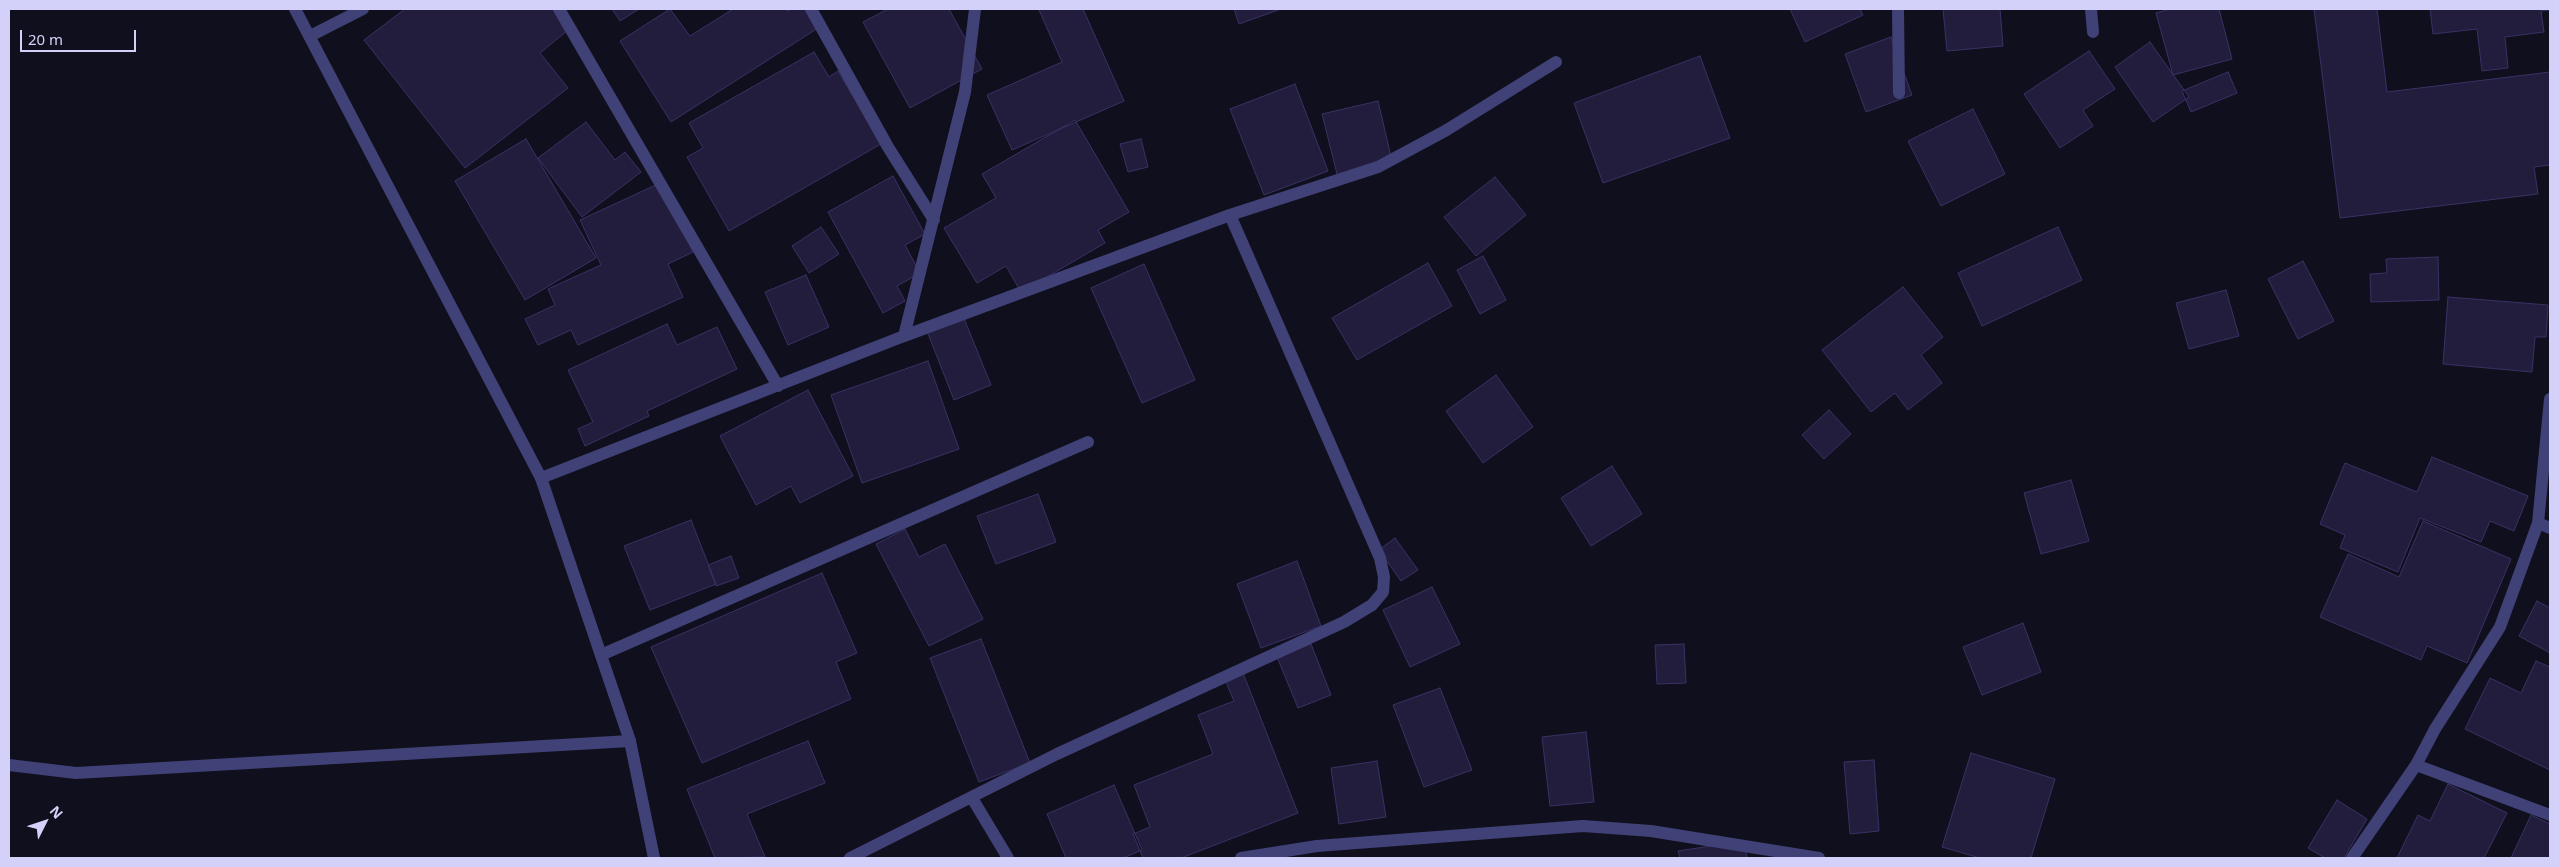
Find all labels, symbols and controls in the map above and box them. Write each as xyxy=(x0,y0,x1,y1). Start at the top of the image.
scale bar xyxy=(22,20,139,52)
text: 20 m xyxy=(28,29,63,49)
north arrow xyxy=(20,797,70,847)
text: N xyxy=(46,801,68,822)

